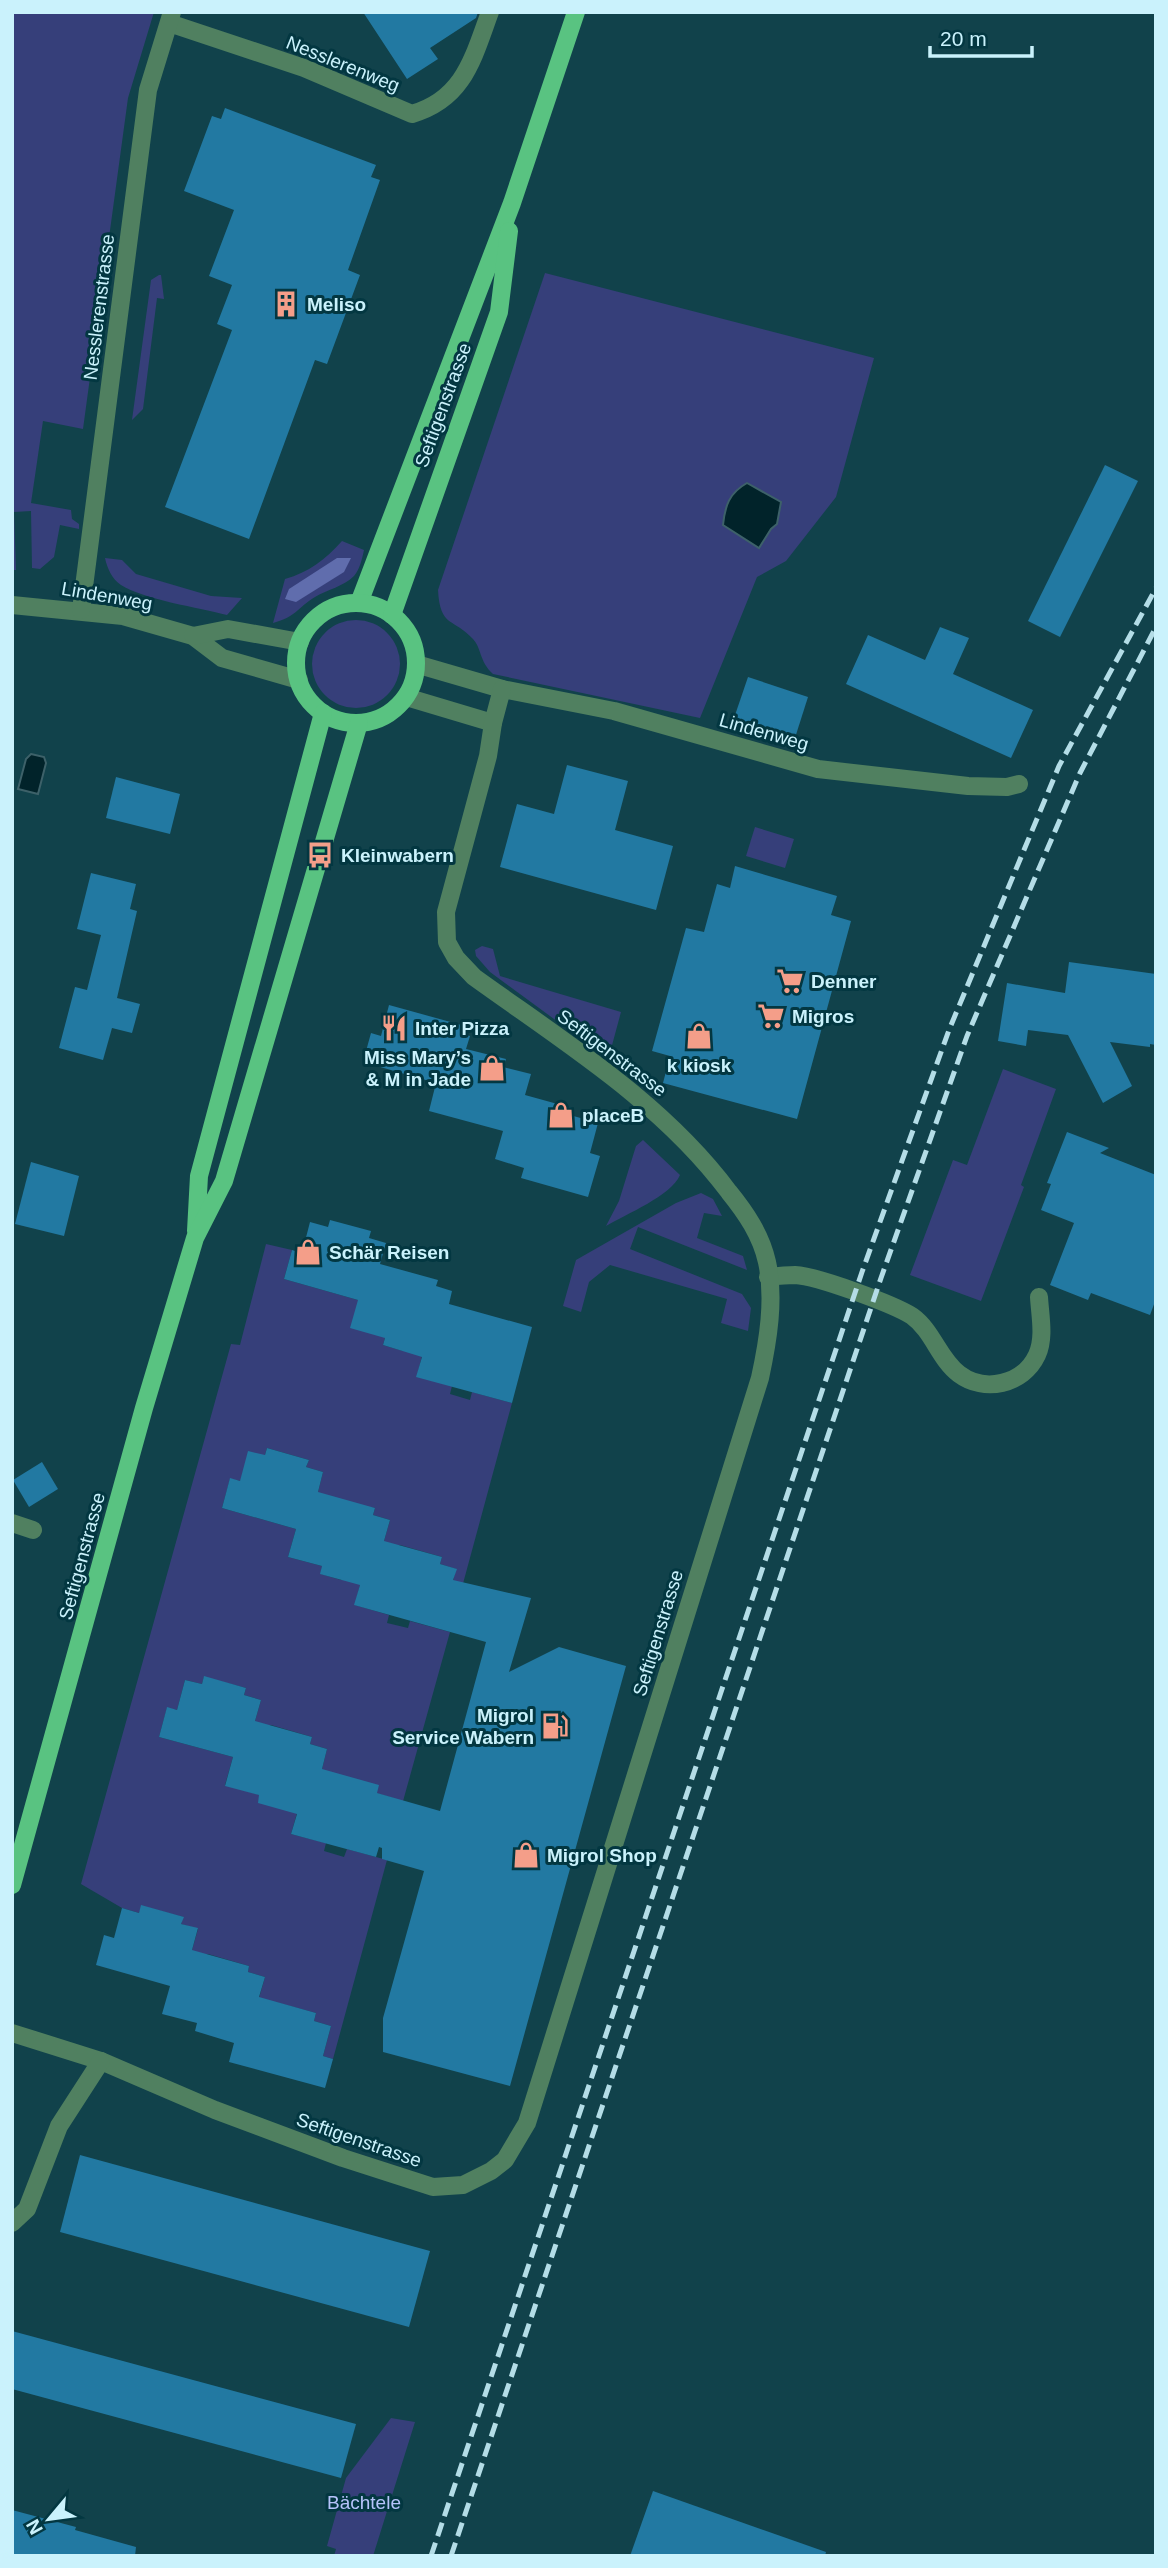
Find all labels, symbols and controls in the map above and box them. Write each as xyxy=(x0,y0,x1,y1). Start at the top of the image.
scale bar xyxy=(930,14,1032,58)
text: 20 m xyxy=(940,27,987,50)
street label: Nesslerenweg xyxy=(283,32,403,96)
street label: Nesslerenstrasse xyxy=(80,233,118,381)
building icon: Meliso xyxy=(271,289,301,319)
place label: Meliso xyxy=(307,294,366,315)
street label: Seftigenstrasse xyxy=(411,340,475,470)
street label: Lindenweg xyxy=(60,578,154,614)
street label: Lindenweg xyxy=(717,709,811,755)
bus stop icon: Kleinwabern xyxy=(305,840,335,870)
place label: Kleinwabern xyxy=(341,845,454,866)
supermarket icon: Denner xyxy=(775,966,805,996)
place label: Denner xyxy=(811,971,877,992)
supermarket icon: Migros xyxy=(756,1001,786,1031)
street label: Seftigenstrasse xyxy=(553,1005,671,1101)
place label: Migros xyxy=(792,1006,854,1027)
restaurant icon: Inter Pizza xyxy=(379,1013,409,1043)
place label: Inter Pizza xyxy=(415,1018,509,1039)
shop icon: k kiosk xyxy=(684,1021,714,1051)
place label: Miss Mary’s & M in Jade xyxy=(364,1047,471,1090)
shop icon: Miss Mary’s & M in Jade xyxy=(477,1053,507,1083)
place label: k kiosk xyxy=(667,1055,732,1076)
shop icon: placeB xyxy=(546,1100,576,1130)
place label: placeB xyxy=(582,1105,644,1126)
shop icon: Schär Reisen xyxy=(293,1237,323,1267)
place label: Schär Reisen xyxy=(329,1242,449,1263)
street label: Seftigenstrasse xyxy=(55,1490,109,1622)
street label: Seftigenstrasse xyxy=(629,1567,687,1699)
place label: Migrol Service Wabern xyxy=(392,1705,534,1748)
fuel station icon: Migrol Service Wabern xyxy=(540,1711,570,1741)
shop icon: Migrol Shop xyxy=(511,1840,541,1870)
place label: Migrol Shop xyxy=(547,1845,657,1866)
street label: Seftigenstrasse xyxy=(294,2109,424,2171)
north arrow xyxy=(14,2484,84,2554)
park label: Bächtele xyxy=(327,2492,401,2513)
text: N xyxy=(22,2516,47,2538)

